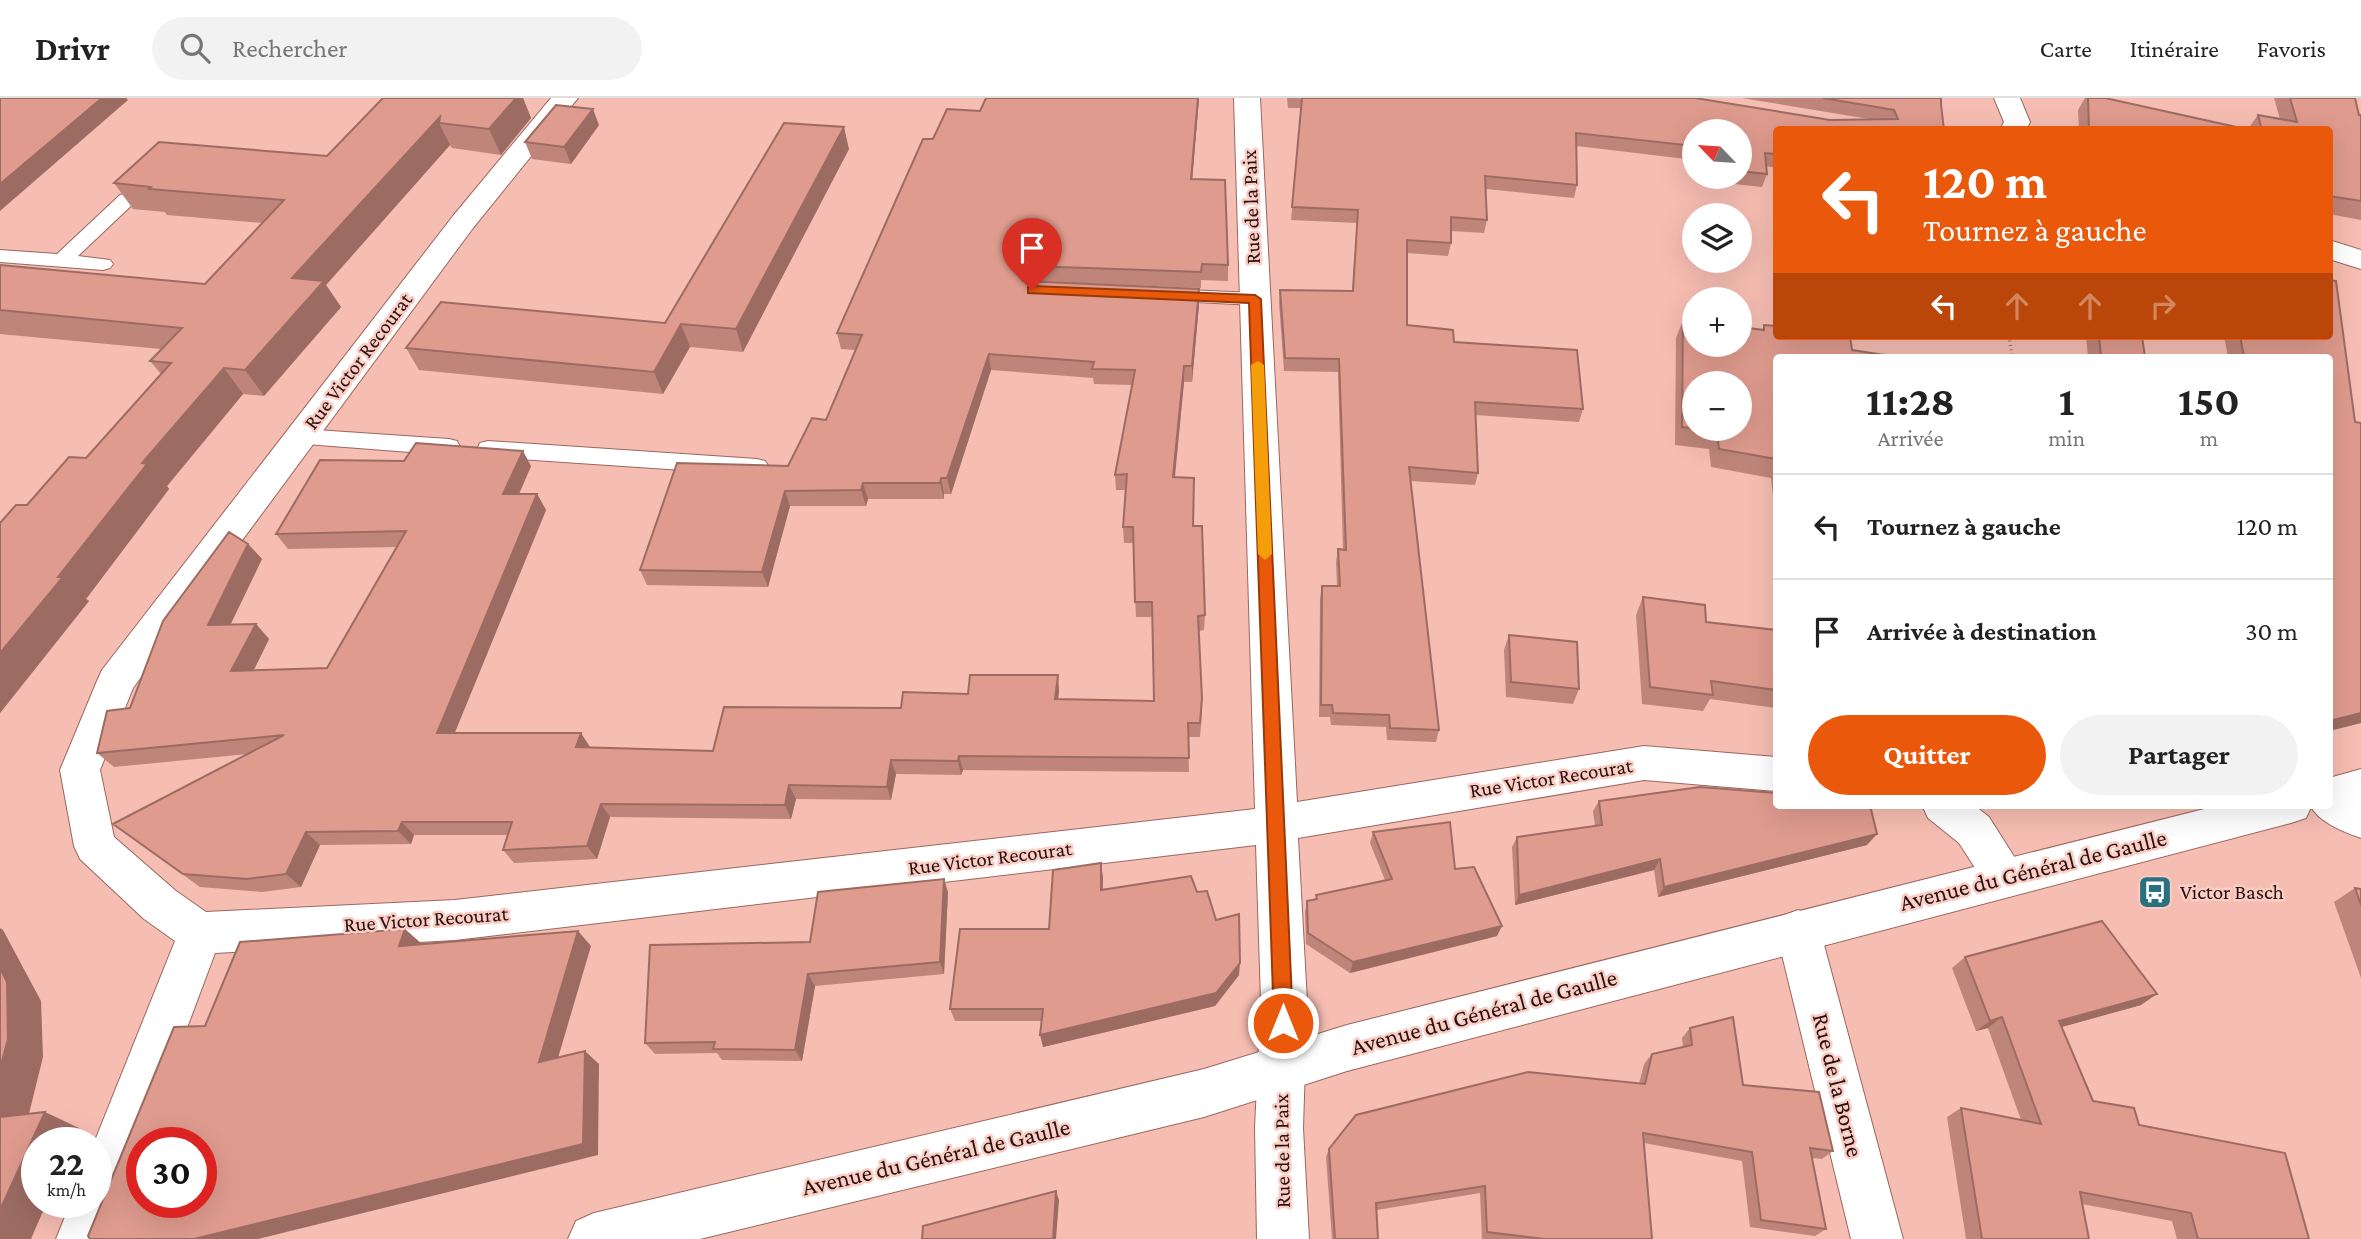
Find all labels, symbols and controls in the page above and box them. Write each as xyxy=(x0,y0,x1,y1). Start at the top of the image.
search box xyxy=(152,17,642,80)
icon: search xyxy=(176,29,214,67)
text: Drivr xyxy=(35,30,110,67)
text: Rechercher xyxy=(232,34,348,63)
text: Carte xyxy=(2040,35,2092,62)
text: Itinéraire xyxy=(2130,35,2219,62)
text: Favoris xyxy=(2257,35,2326,62)
north arrow xyxy=(1682,119,1752,189)
map controls xyxy=(1682,119,1752,441)
street label: Rue de la Paix xyxy=(1237,149,1265,265)
icon: left xyxy=(1808,154,1899,245)
text: 120 m xyxy=(1923,154,2047,209)
button: layers xyxy=(1682,203,1752,273)
text: Tournez à gauche xyxy=(1923,212,2146,248)
pin xyxy=(1002,218,1062,290)
icon: arrive xyxy=(1013,229,1051,267)
street label: Rue Victor Recourat xyxy=(299,287,418,434)
button: + xyxy=(1682,287,1752,357)
icon: left xyxy=(1925,287,1963,325)
icon: ahead xyxy=(1998,287,2036,325)
icon: ahead xyxy=(2071,287,2109,325)
icon: right xyxy=(2144,287,2182,325)
button: − xyxy=(1682,371,1752,441)
text: 11:28 xyxy=(1866,377,1955,424)
text: 1 xyxy=(2059,377,2074,424)
text: 150 xyxy=(2178,377,2240,424)
text: Arrivée xyxy=(1878,425,1944,451)
text: min xyxy=(2048,425,2085,451)
text: m xyxy=(2200,425,2218,451)
icon: left xyxy=(1808,508,1846,546)
text: Tournez à gauche xyxy=(1867,512,2061,541)
text: 120 m xyxy=(2237,512,2298,541)
icon: arrive xyxy=(1808,613,1846,651)
text: Arrivée à destination xyxy=(1867,617,2097,646)
text: 30 m xyxy=(2245,617,2298,646)
button: Quitter xyxy=(1808,715,2046,795)
button: Partager xyxy=(2060,715,2298,795)
street label: Rue Victor Recourat xyxy=(1468,753,1635,803)
street label: Avenue du Général de Gaulle xyxy=(1897,823,2169,916)
street label: Rue Victor Recourat xyxy=(907,836,1074,880)
bus stop icon: Victor Basch xyxy=(2136,873,2174,911)
place label: Victor Basch xyxy=(2180,880,2284,904)
street label: Rue Victor Recourat xyxy=(343,901,510,937)
street label: Avenue du Général de Gaulle xyxy=(1348,963,1620,1060)
position arrow xyxy=(1246,986,1320,1060)
street label: Rue de la Borne xyxy=(1808,1010,1869,1160)
street label: Rue de la Paix xyxy=(1269,1093,1295,1208)
street label: Avenue du Général de Gaulle xyxy=(799,1113,1072,1200)
speed limit sign: 30 xyxy=(126,1127,217,1218)
text: 22 xyxy=(49,1144,84,1183)
text: km/h xyxy=(47,1180,86,1200)

